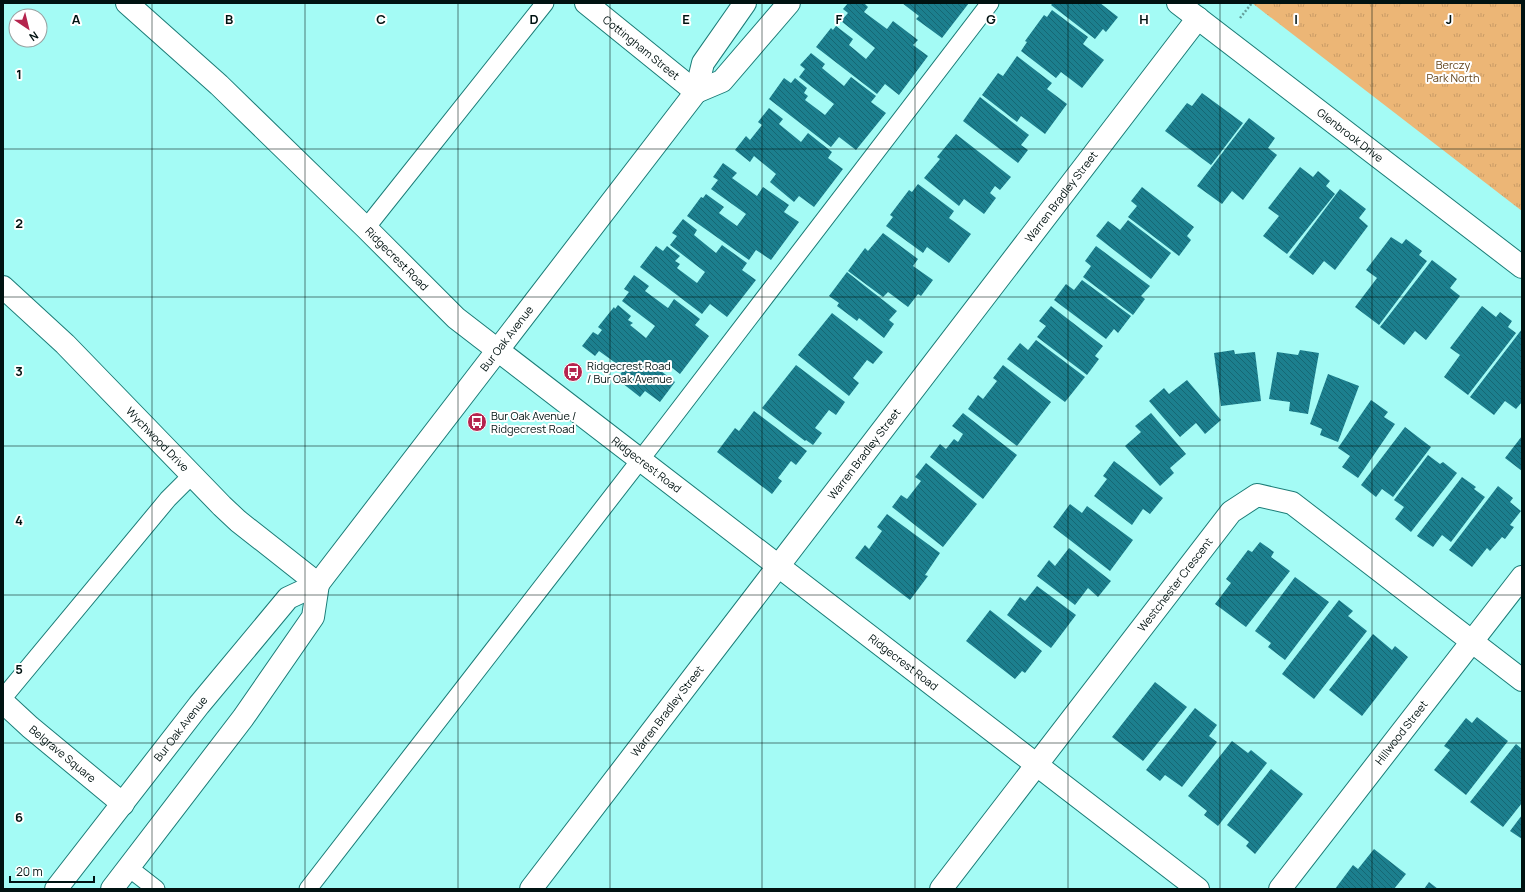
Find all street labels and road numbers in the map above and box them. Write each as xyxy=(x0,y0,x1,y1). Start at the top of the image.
street label: Cottingham Street xyxy=(600,12,683,83)
street label: Glenbrook Drive xyxy=(1314,104,1387,165)
street label: Warren Bradley Street xyxy=(1021,148,1101,245)
street label: Ridgecrest Road xyxy=(362,224,432,293)
street label: Bur Oak Avenue xyxy=(476,302,537,374)
street label: Wychwood Drive xyxy=(123,404,193,475)
street label: Warren Bradley Street xyxy=(824,405,904,502)
street label: Ridgecrest Road xyxy=(609,433,685,496)
street label: Westchester Crescent xyxy=(1134,534,1216,634)
street label: Ridgecrest Road xyxy=(866,630,941,693)
street label: Warren Bradley Street xyxy=(627,662,707,760)
street label: Bur Oak Avenue xyxy=(150,692,211,764)
street label: Hillwood Street xyxy=(1371,697,1431,767)
street label: Belgrave Square xyxy=(26,722,100,786)

